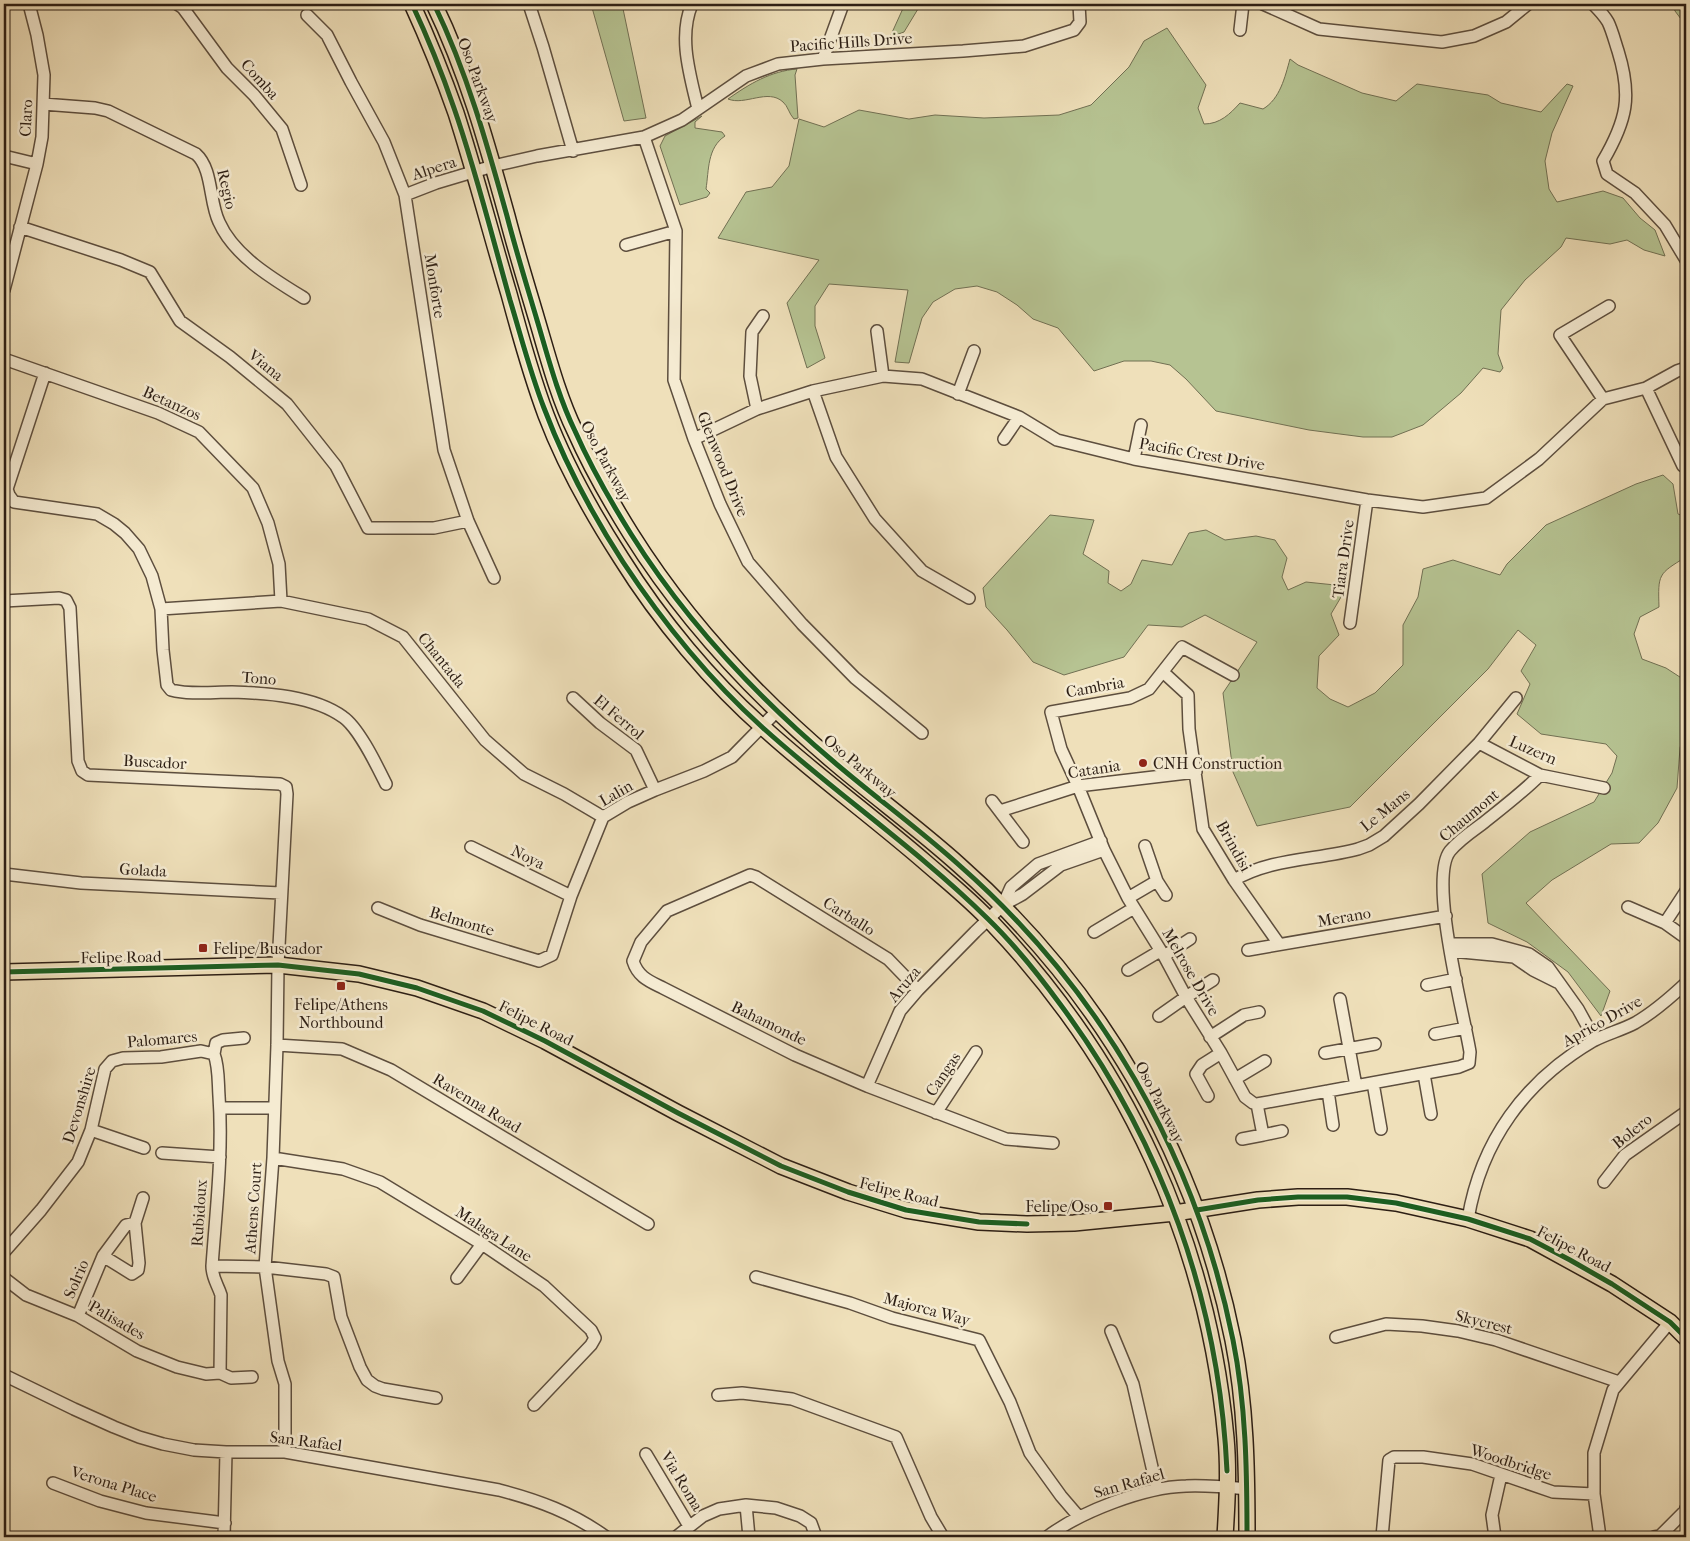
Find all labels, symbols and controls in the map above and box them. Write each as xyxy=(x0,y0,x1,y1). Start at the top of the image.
street label: Pacific Hills Drive xyxy=(789,28,913,56)
street label: Oso Parkway xyxy=(454,35,502,126)
street label: Comba xyxy=(237,55,283,104)
street label: Claro xyxy=(16,99,36,137)
street label: Alpera xyxy=(408,152,459,184)
street label: Regio xyxy=(213,167,241,211)
street label: Monforte xyxy=(421,252,449,320)
street label: Viana xyxy=(244,345,288,385)
street label: Betanzos xyxy=(140,382,204,424)
street label: Glenwood Drive xyxy=(693,409,753,519)
street label: Oso Parkway xyxy=(577,417,636,505)
street label: Pacific Crest Drive xyxy=(1138,434,1267,474)
street label: Tiara Drive xyxy=(1328,518,1358,600)
street label: Chantada xyxy=(414,629,470,692)
street label: Tono xyxy=(241,667,277,689)
street label: Cambria xyxy=(1064,672,1126,701)
street label: El Ferrol xyxy=(590,690,649,744)
street label: Oso Parkway xyxy=(820,730,901,802)
street label: Luzern xyxy=(1506,732,1560,769)
street label: Buscador xyxy=(123,751,187,773)
place label: CNH Construction xyxy=(1153,754,1283,773)
street label: Catania xyxy=(1066,755,1122,783)
marker: CNH Construction xyxy=(1137,757,1149,769)
street label: Lalin xyxy=(596,776,637,810)
street label: Le Mans xyxy=(1356,784,1414,836)
street label: Chaumont xyxy=(1435,784,1503,846)
street label: Brindisi xyxy=(1212,817,1256,875)
street label: Noya xyxy=(508,841,549,874)
street label: Golada xyxy=(119,859,168,881)
street label: Carballo xyxy=(820,893,878,939)
street label: Belmonte xyxy=(427,902,497,940)
street label: Merano xyxy=(1316,903,1372,931)
street label: Melrose Drive xyxy=(1158,925,1224,1019)
place label: Felipe/Buscador xyxy=(213,939,323,958)
marker: Felipe/Buscador xyxy=(197,942,209,954)
street label: Felipe Road xyxy=(80,947,162,967)
street label: Aruza xyxy=(883,962,925,1006)
marker: Felipe/Athens Northbound xyxy=(335,980,347,992)
street label: Aprico Drive xyxy=(1558,991,1645,1051)
place label: Felipe/Athens Northbound xyxy=(294,995,388,1032)
street label: Felipe Road xyxy=(496,996,577,1050)
street label: Bahamonde xyxy=(728,997,810,1049)
street label: Palomares xyxy=(126,1026,198,1052)
street label: Cangas xyxy=(921,1048,965,1100)
street label: Oso Parkway xyxy=(1131,1058,1189,1147)
street label: Devonshire xyxy=(58,1064,100,1146)
street label: Ravenna Road xyxy=(429,1069,525,1137)
street label: Bolero xyxy=(1608,1109,1656,1153)
street label: Athens Court xyxy=(240,1161,266,1255)
street label: Felipe Road xyxy=(857,1173,941,1211)
street label: Rubidoux xyxy=(187,1178,211,1247)
place label: Felipe/Oso xyxy=(1025,1197,1098,1216)
marker: Felipe/Oso xyxy=(1102,1200,1114,1212)
street label: Malaga Lane xyxy=(452,1202,536,1266)
street label: Felipe Road xyxy=(1534,1222,1615,1277)
street label: Solrio xyxy=(59,1257,93,1301)
street label: Majorca Way xyxy=(882,1288,973,1330)
street label: Palisades xyxy=(85,1296,149,1344)
street label: Skycrest xyxy=(1454,1306,1515,1338)
street label: San Rafael xyxy=(269,1427,344,1455)
street label: Woodbridge xyxy=(1467,1440,1554,1484)
street label: Via Roma xyxy=(656,1447,707,1515)
street label: Verona Place xyxy=(68,1462,159,1506)
street label: San Rafael xyxy=(1091,1464,1167,1502)

